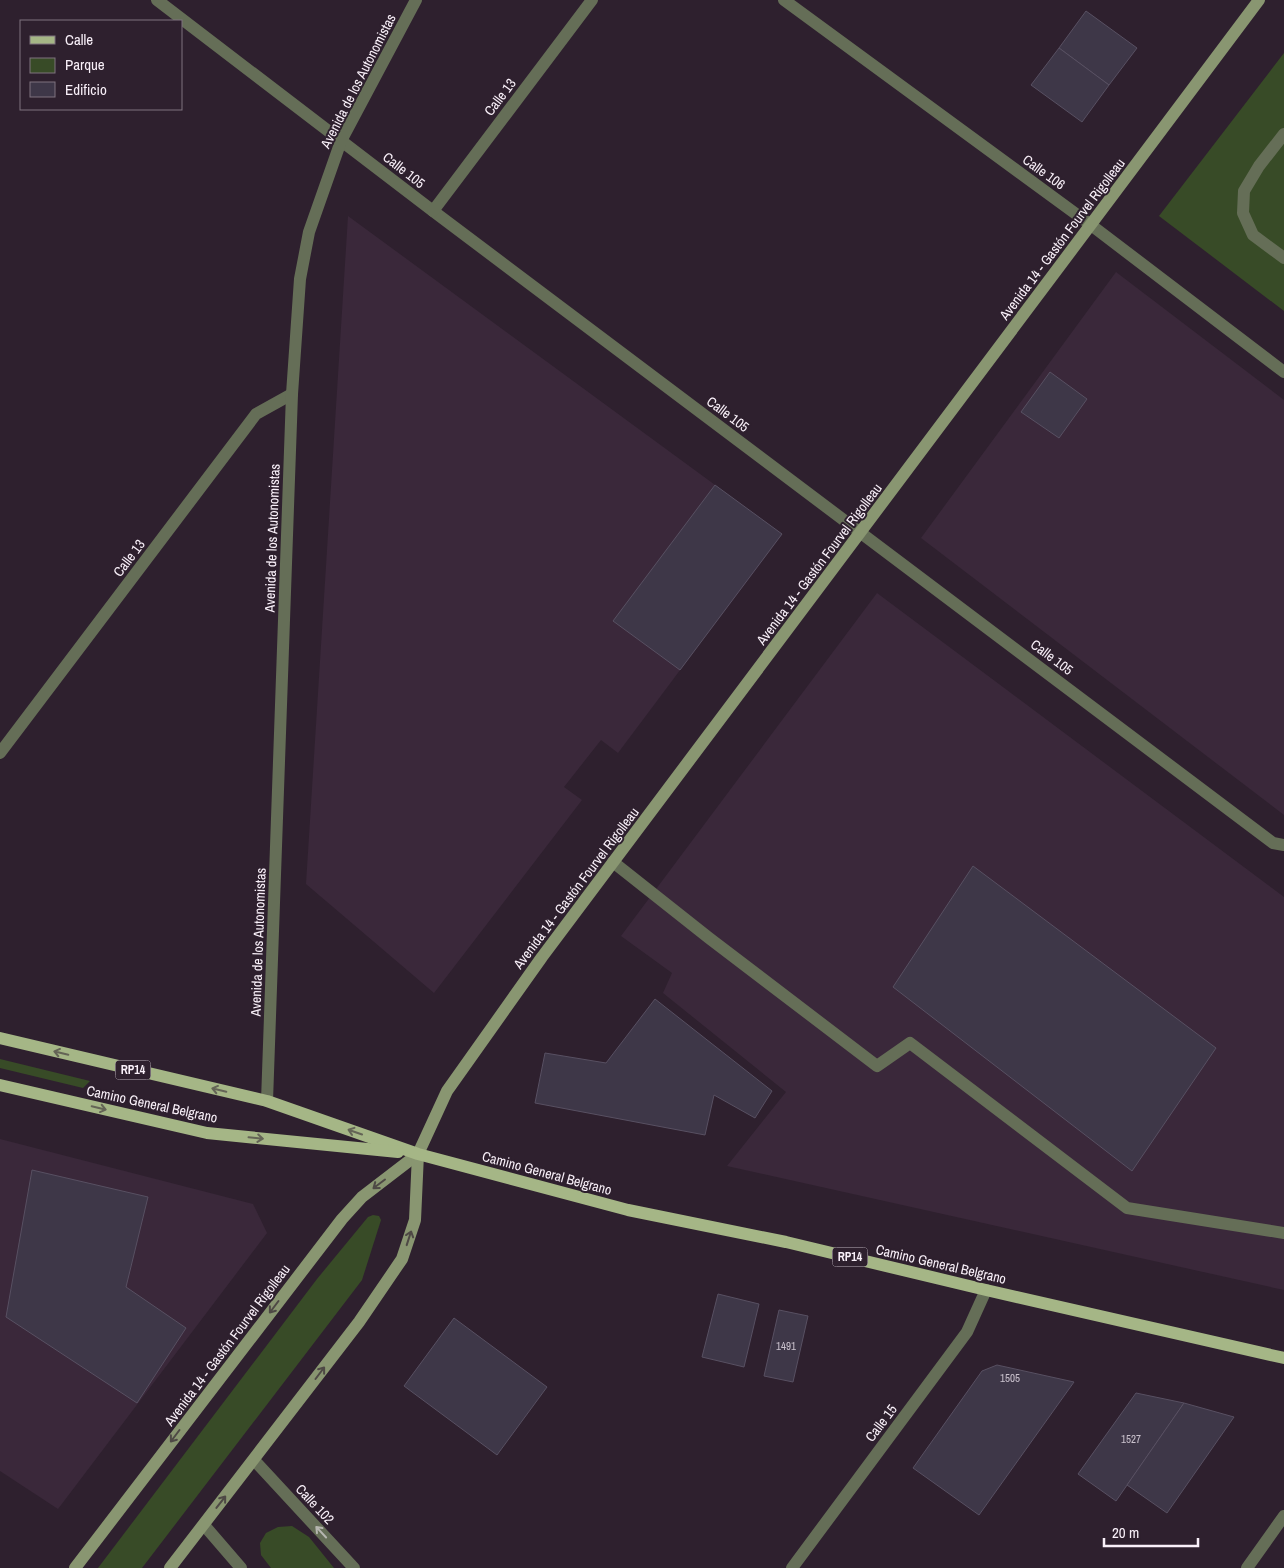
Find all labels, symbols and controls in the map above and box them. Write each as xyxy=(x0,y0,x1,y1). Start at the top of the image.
street label: Avenida de los Autonomistas xyxy=(316,11,400,152)
legend xyxy=(20,20,182,110)
text: Calle xyxy=(65,29,93,50)
text: Parque xyxy=(65,54,105,75)
street label: Calle 13 xyxy=(480,75,520,119)
text: Edificio xyxy=(65,79,107,100)
street label: Calle 105 xyxy=(379,148,429,192)
street label: Calle 106 xyxy=(1019,150,1069,194)
street label: Avenida 14 - Gastón Fourvel Rigolleau xyxy=(995,155,1129,324)
street label: Calle 105 xyxy=(703,392,753,436)
street label: Avenida de los Autonomistas xyxy=(260,463,284,614)
street label: Avenida 14 - Gastón Fourvel Rigolleau xyxy=(752,480,886,649)
street label: Calle 13 xyxy=(109,536,149,580)
street label: Calle 105 xyxy=(1027,635,1077,679)
street label: Avenida 14 - Gastón Fourvel Rigolleau xyxy=(509,804,643,973)
street label: Avenida de los Autonomistas xyxy=(246,867,270,1018)
one-way arrow xyxy=(54,1048,70,1057)
road number: RP14 xyxy=(116,1060,150,1080)
street label: Camino General Belgrano xyxy=(85,1081,219,1127)
one-way arrow xyxy=(212,1085,228,1094)
one-way arrow xyxy=(90,1104,106,1113)
one-way arrow xyxy=(348,1127,363,1136)
one-way arrow xyxy=(248,1133,264,1143)
street label: Camino General Belgrano xyxy=(480,1147,614,1199)
one-way arrow xyxy=(372,1179,386,1189)
one-way arrow xyxy=(405,1231,414,1246)
street label: Camino General Belgrano xyxy=(874,1240,1008,1288)
road number: RP14 xyxy=(832,1248,868,1266)
street label: Avenida 14 - Gastón Fourvel Rigolleau xyxy=(160,1261,294,1430)
one-way arrow xyxy=(269,1300,279,1314)
house number: 1491 xyxy=(776,1339,796,1353)
one-way arrow xyxy=(315,1367,326,1380)
house number: 1505 xyxy=(1000,1371,1020,1385)
street label: Calle 15 xyxy=(861,1401,901,1445)
one-way arrow xyxy=(170,1429,181,1442)
house number: 1527 xyxy=(1121,1432,1141,1446)
street label: Calle 102 xyxy=(292,1480,338,1528)
one-way arrow xyxy=(216,1496,227,1509)
scale bar xyxy=(1104,1516,1198,1548)
text: 20 m xyxy=(1112,1522,1139,1543)
one-way arrow xyxy=(315,1526,327,1539)

